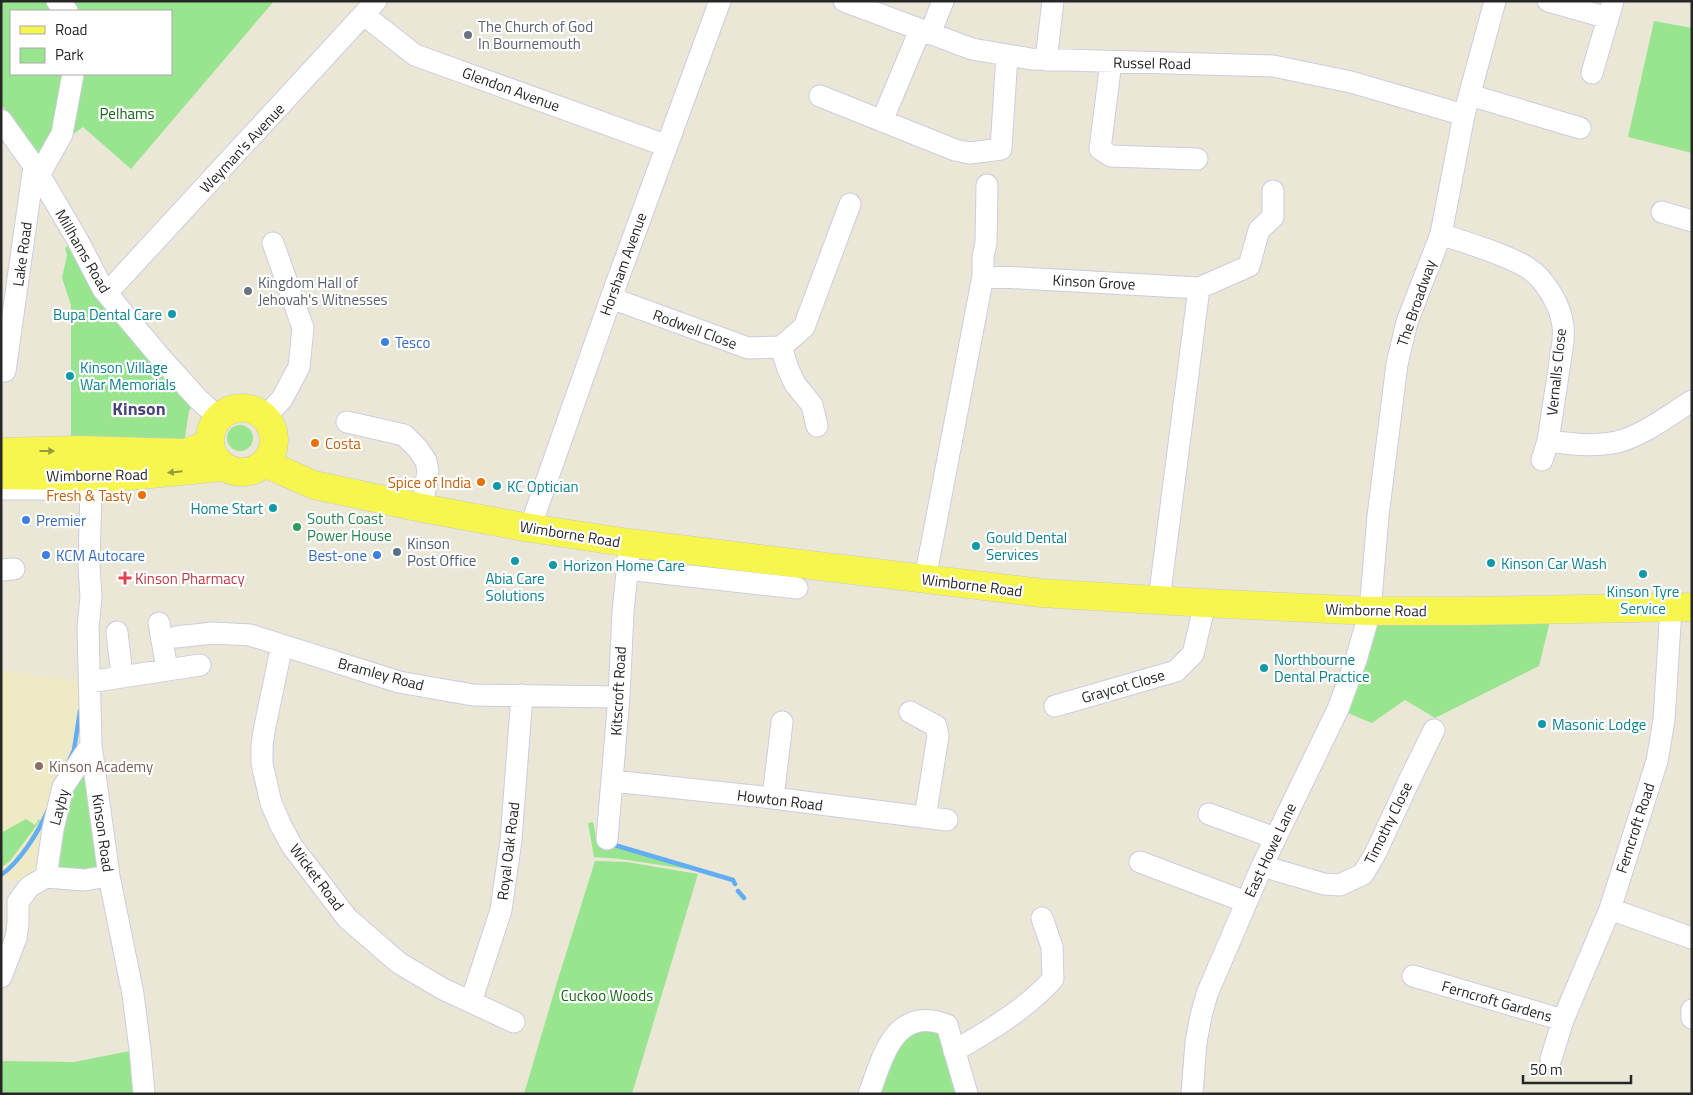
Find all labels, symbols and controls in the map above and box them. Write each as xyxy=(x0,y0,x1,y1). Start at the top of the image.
legend xyxy=(10,10,172,75)
place label: The Church of God In Bournemouth xyxy=(478,15,593,55)
text: Road xyxy=(55,18,87,41)
marker: The Church of God In Bournemouth xyxy=(462,29,474,41)
text: Park xyxy=(55,43,84,66)
street label: Russel Road xyxy=(1113,51,1191,75)
street label: Glendon Avenue xyxy=(459,61,563,117)
street label: Weyman's Avenue xyxy=(194,98,290,198)
park label: Pelhams xyxy=(100,102,155,125)
street label: Millhams Road xyxy=(50,205,116,297)
street label: Horsham Avenue xyxy=(594,209,652,319)
street label: Lake Road xyxy=(6,220,38,288)
street label: The Broadway xyxy=(1390,256,1442,350)
street label: Kinson Grove xyxy=(1052,268,1136,296)
place label: Kingdom Hall of Jehovah's Witnesses xyxy=(258,271,387,311)
marker: Kingdom Hall of Jehovah's Witnesses xyxy=(242,285,254,297)
place label: Bupa Dental Care xyxy=(53,303,162,326)
street label: Rodwell Close xyxy=(650,303,740,355)
marker: Bupa Dental Care xyxy=(166,308,178,320)
street label: Vernalls Close xyxy=(1540,327,1572,417)
place label: Tesco xyxy=(395,331,431,354)
marker: Tesco xyxy=(379,336,391,348)
place label: Kinson Village War Memorials xyxy=(80,356,176,396)
marker: Kinson Village War Memorials xyxy=(64,370,76,382)
district label: Kinson xyxy=(112,395,166,422)
place label: Costa xyxy=(325,432,361,455)
marker: Costa xyxy=(309,437,321,449)
one-way arrow xyxy=(40,447,56,455)
street label: Wimborne Road xyxy=(46,463,148,487)
one-way arrow xyxy=(167,468,183,476)
place label: Spice of India xyxy=(388,471,471,494)
place label: KC Optician xyxy=(507,475,578,498)
marker: Spice of India xyxy=(475,476,487,488)
marker: KC Optician xyxy=(491,480,503,492)
place label: Fresh & Tasty xyxy=(46,484,132,507)
marker: Fresh & Tasty xyxy=(136,489,148,501)
place label: Home Start xyxy=(190,497,264,520)
marker: Home Start xyxy=(267,502,279,514)
place label: South Coast Power House xyxy=(307,507,392,547)
place label: Premier xyxy=(36,509,86,532)
marker: Premier xyxy=(20,514,32,526)
street label: Wimborne Road xyxy=(518,515,622,553)
marker: South Coast Power House xyxy=(291,521,303,533)
place label: Gould Dental Services xyxy=(986,526,1067,566)
place label: Kinson Post Office xyxy=(407,532,476,572)
marker: Gould Dental Services xyxy=(970,540,982,552)
place label: KCM Autocare xyxy=(56,544,145,567)
place label: Best-one xyxy=(308,544,367,567)
marker: Kinson Post Office xyxy=(391,546,403,558)
marker: KCM Autocare xyxy=(40,549,52,561)
marker: Best-one xyxy=(371,549,383,561)
place label: Kinson Car Wash xyxy=(1501,552,1607,575)
place label: Horizon Home Care xyxy=(563,554,685,577)
marker: Abia Care Solutions xyxy=(509,555,521,567)
marker: Kinson Car Wash xyxy=(1485,557,1497,569)
marker: Horizon Home Care xyxy=(547,559,559,571)
place label: Kinson Pharmacy xyxy=(135,567,245,590)
place label: Abia Care Solutions xyxy=(485,567,545,607)
street label: Wimborne Road xyxy=(920,567,1024,603)
marker: Kinson Tyre Service xyxy=(1637,568,1649,580)
marker: Kinson Pharmacy xyxy=(119,572,131,584)
place label: Kinson Tyre Service xyxy=(1607,580,1679,620)
street label: Wimborne Road xyxy=(1325,598,1427,622)
street label: Kitscroft Road xyxy=(604,646,632,736)
place label: Northbourne Dental Practice xyxy=(1274,648,1370,688)
street label: Bramley Road xyxy=(335,651,427,697)
marker: Northbourne Dental Practice xyxy=(1258,662,1270,674)
street label: Graycot Close xyxy=(1079,663,1167,709)
place label: Masonic Lodge xyxy=(1552,713,1646,736)
marker: Masonic Lodge xyxy=(1536,718,1548,730)
place label: Kinson Academy xyxy=(49,755,153,778)
marker: Kinson Academy xyxy=(33,760,45,772)
street label: Timothy Close xyxy=(1358,778,1418,868)
street label: Ferncroft Road xyxy=(1610,780,1660,876)
street label: Howton Road xyxy=(736,783,824,817)
street label: Layby xyxy=(43,786,75,828)
street label: Kinson Road xyxy=(86,792,120,874)
street label: East Howe Lane xyxy=(1238,799,1302,901)
street label: Royal Oak Road xyxy=(491,801,525,901)
street label: Wicket Road xyxy=(284,839,350,915)
street label: Ferncroft Gardens xyxy=(1439,974,1555,1028)
park label: Cuckoo Woods xyxy=(561,984,653,1007)
scale bar xyxy=(1523,1052,1630,1084)
text: 50 m xyxy=(1530,1058,1563,1081)

